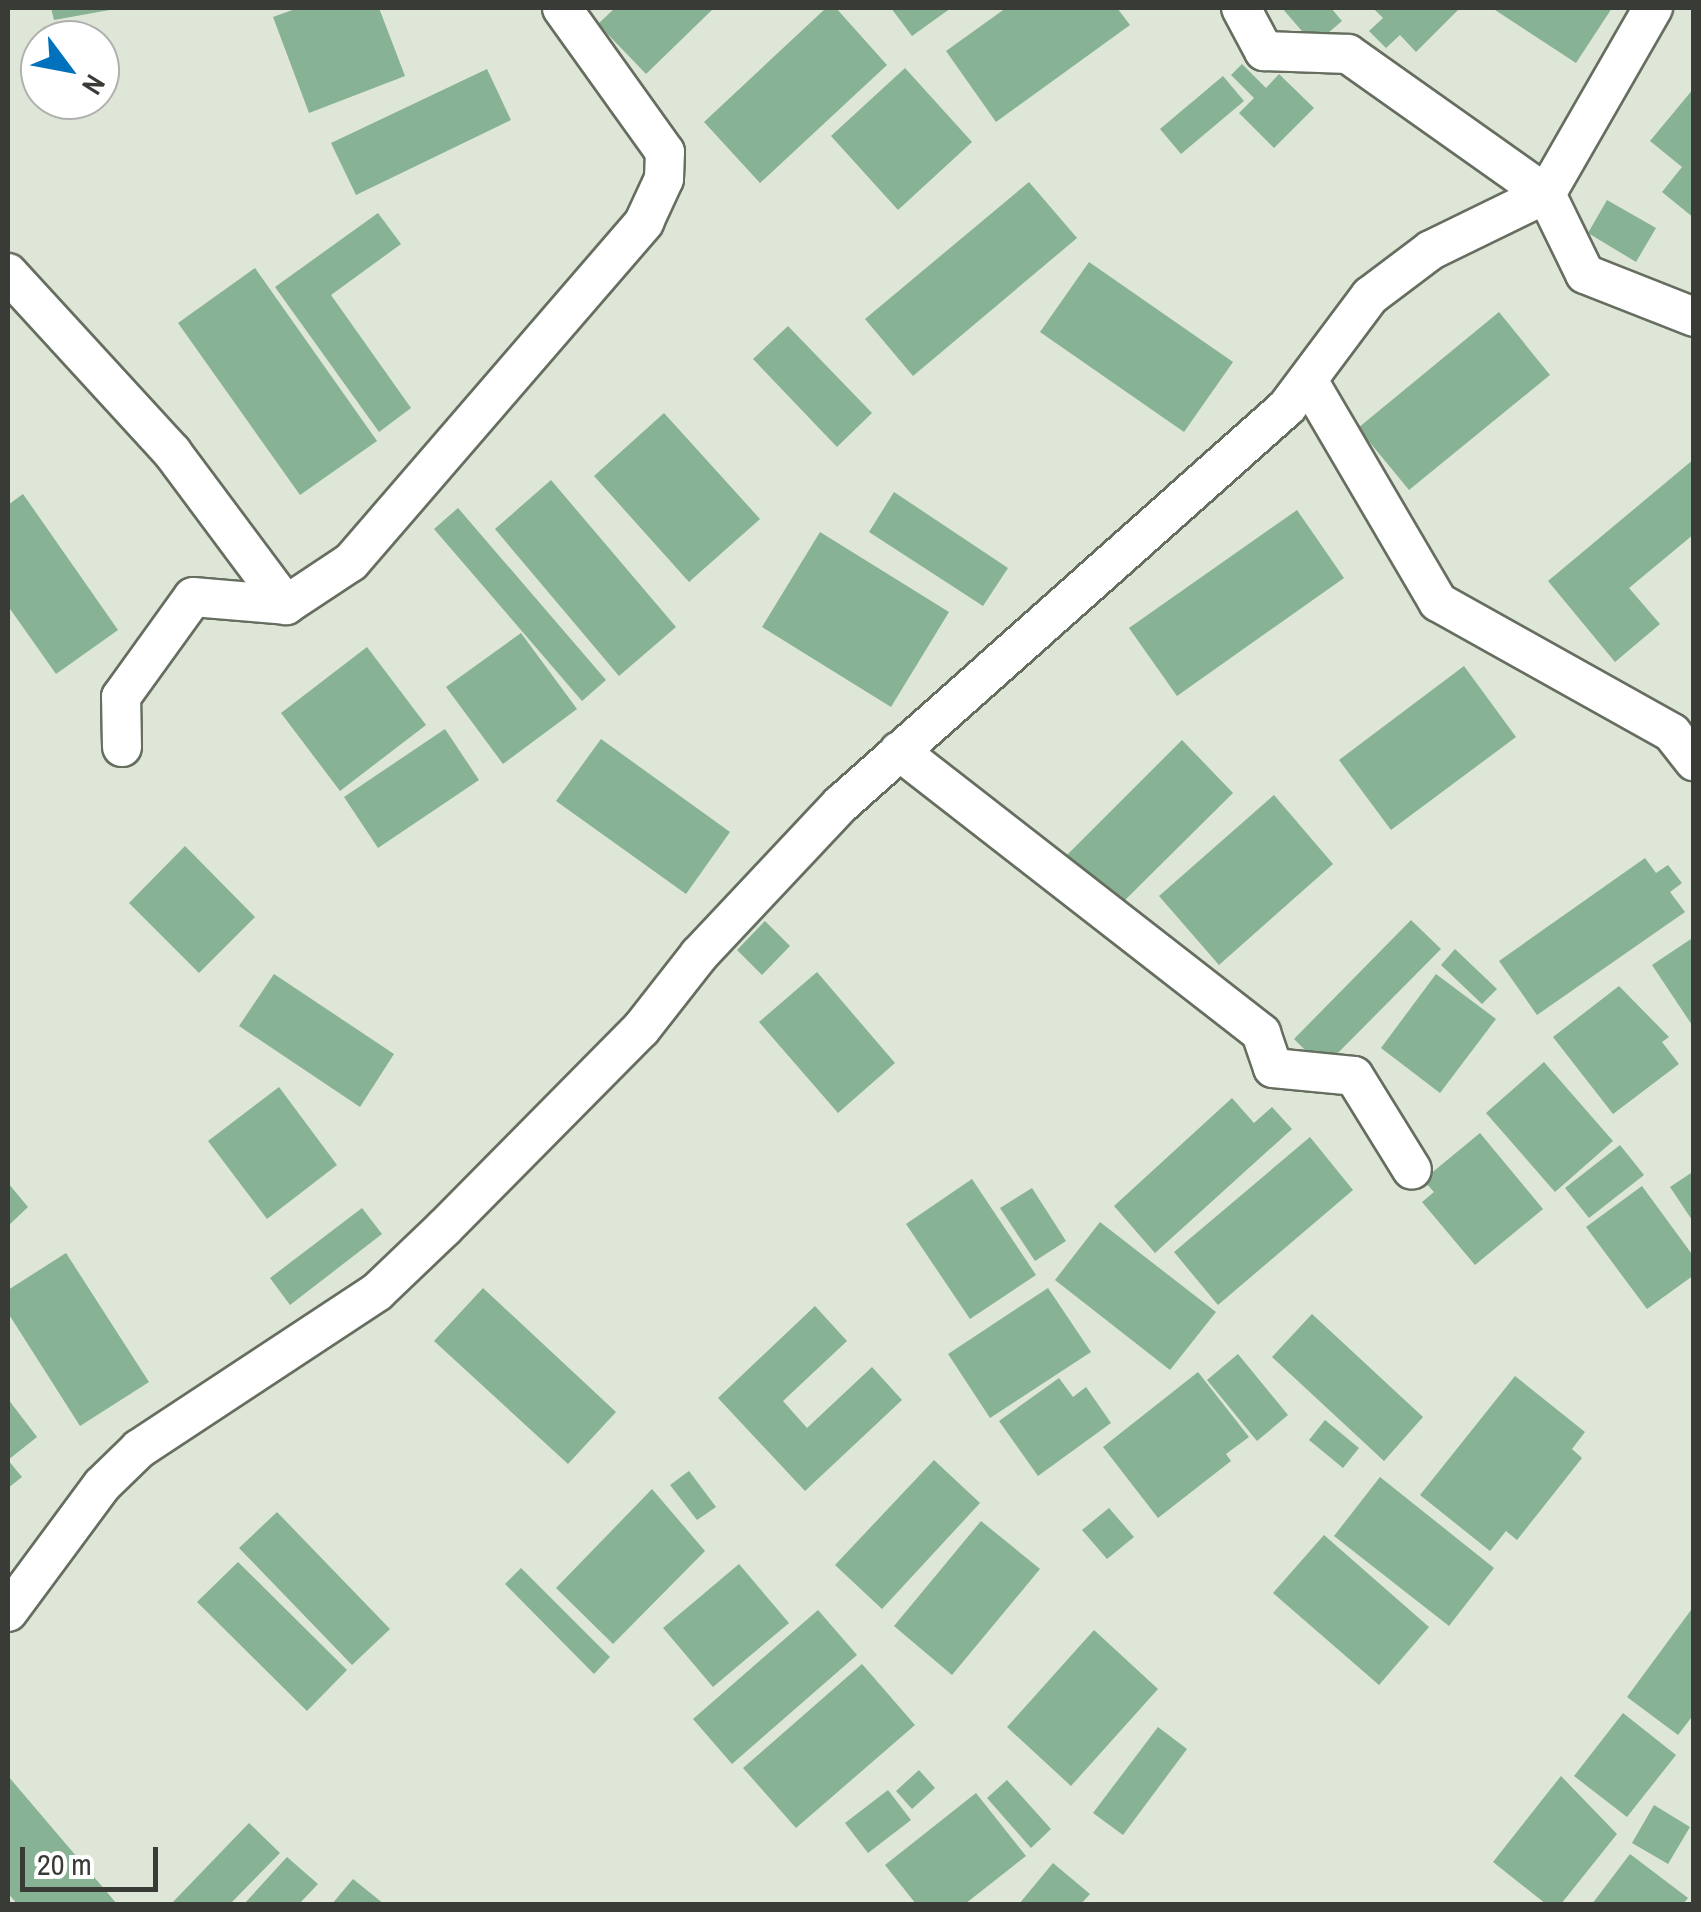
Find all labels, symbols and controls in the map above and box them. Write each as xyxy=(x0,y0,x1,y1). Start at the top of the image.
north arrow xyxy=(20,20,120,120)
text: N xyxy=(73,68,114,102)
scale bar xyxy=(25,1827,162,1889)
text: 20 m xyxy=(37,1844,92,1884)

